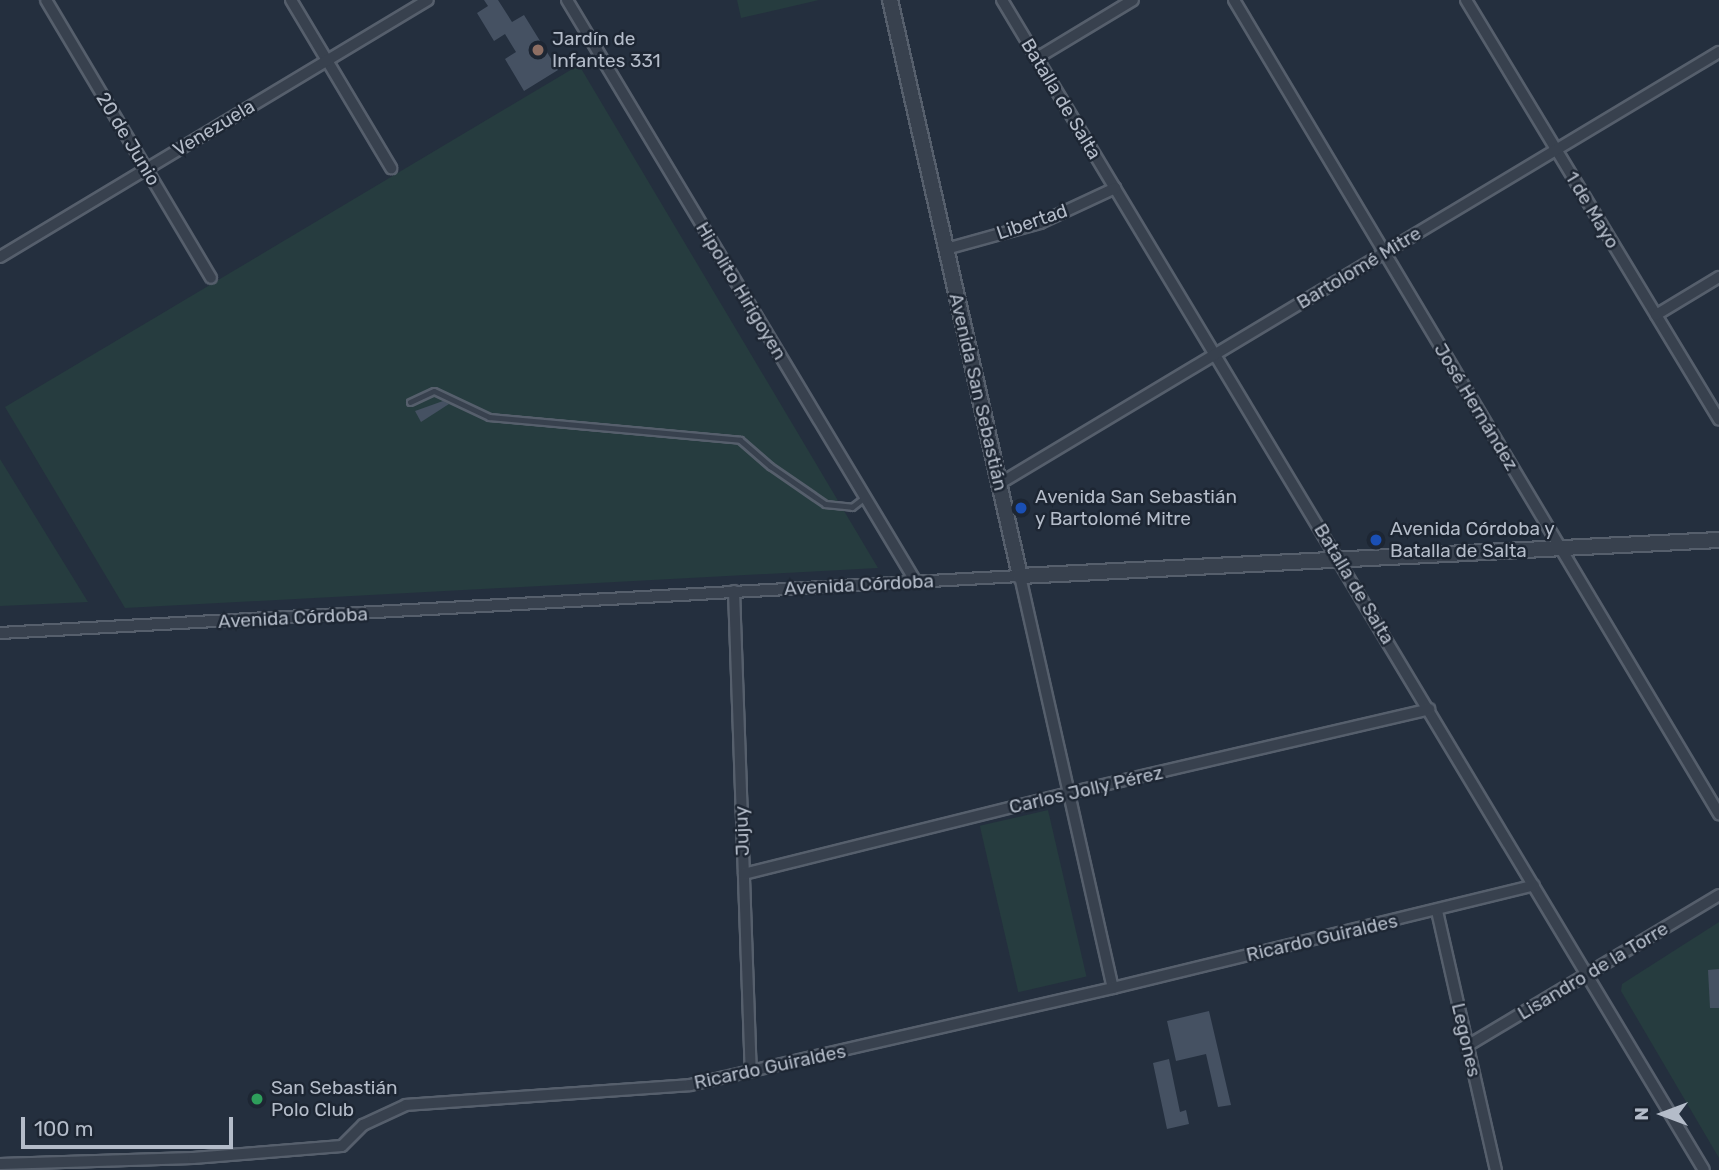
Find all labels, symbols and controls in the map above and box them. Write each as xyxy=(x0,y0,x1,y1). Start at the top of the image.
place label: Jardín de Infantes 331 xyxy=(552,28,661,72)
street label: Batalla de Salta xyxy=(1016,34,1106,164)
marker: Jardín de Infantes 331 xyxy=(530,42,546,58)
street label: 20 de Junio xyxy=(91,88,165,190)
street label: Venezuela xyxy=(169,95,259,161)
street label: 1 de Mayo xyxy=(1560,167,1624,253)
street label: Libertad xyxy=(993,199,1071,245)
street label: Hipolito Hirigoyen xyxy=(691,218,791,364)
street label: Bartolomé Mitre xyxy=(1293,222,1425,314)
street label: Avenida San Sebastián xyxy=(944,291,1012,493)
street label: José Hernández xyxy=(1429,339,1523,475)
place label: Avenida San Sebastián y Bartolomé Mitre xyxy=(1035,486,1237,530)
marker: Avenida San Sebastián y Bartolomé Mitre xyxy=(1013,500,1029,516)
place label: Avenida Córdoba y Batalla de Salta xyxy=(1390,518,1555,562)
street label: Batalla de Salta xyxy=(1309,519,1399,649)
marker: Avenida Córdoba y Batalla de Salta xyxy=(1368,532,1384,548)
street label: Avenida Córdoba xyxy=(783,570,935,600)
street label: Avenida Córdoba xyxy=(217,603,369,633)
street label: Carlos Jolly Pérez xyxy=(1007,761,1165,819)
street label: Jujuy xyxy=(730,806,754,856)
street label: Ricardo Guiraldes xyxy=(1244,909,1400,967)
street label: Lisandro de la Torre xyxy=(1513,917,1673,1025)
street label: Legones xyxy=(1446,1001,1486,1079)
street label: Ricardo Guiraldes xyxy=(692,1040,848,1094)
place label: San Sebastián Polo Club xyxy=(271,1077,397,1121)
north arrow xyxy=(1628,1079,1698,1149)
marker: San Sebastián Polo Club xyxy=(249,1091,265,1107)
scale bar xyxy=(24,1104,236,1148)
text: N xyxy=(1630,1107,1653,1121)
text: 100 m xyxy=(34,1116,93,1141)

